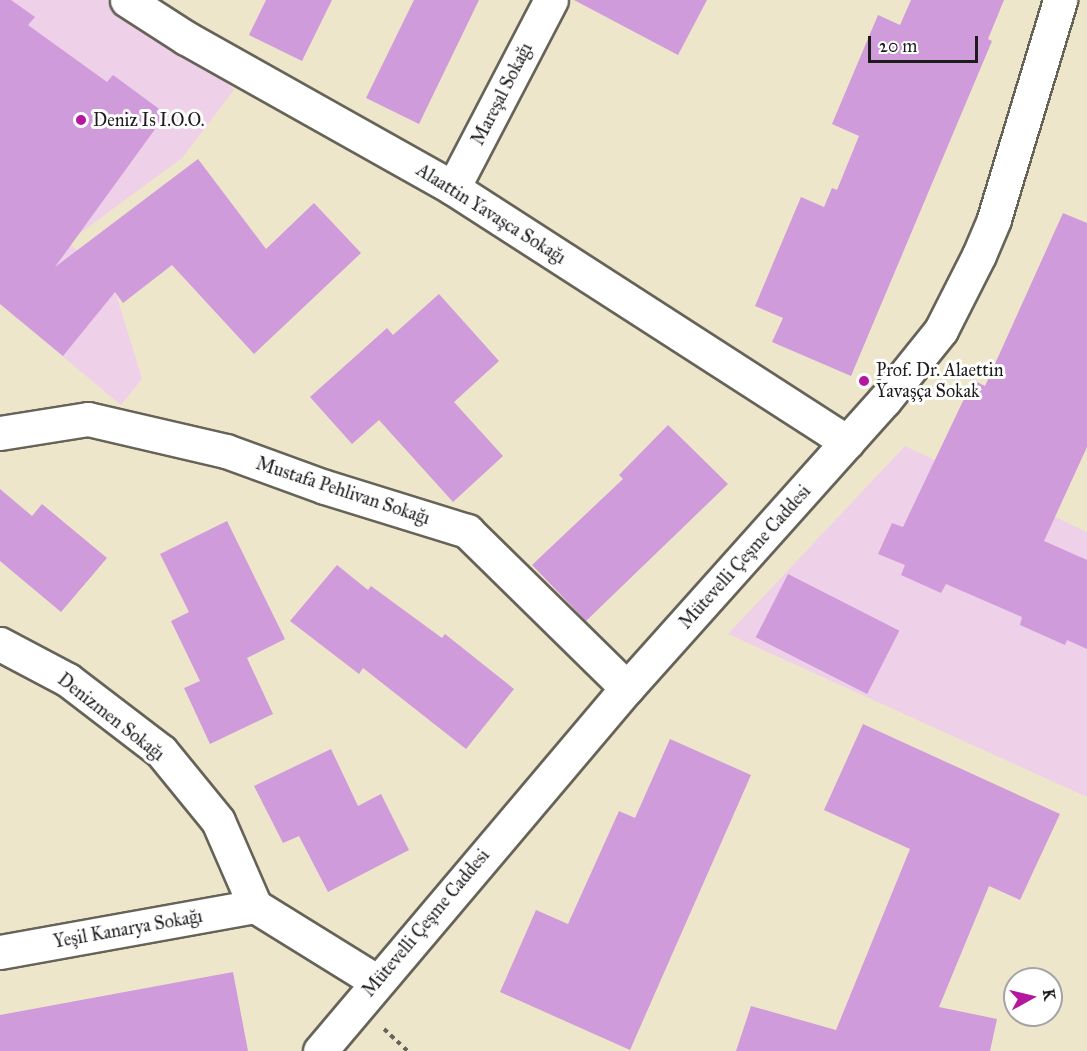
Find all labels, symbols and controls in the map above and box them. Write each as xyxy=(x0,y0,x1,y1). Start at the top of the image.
scale bar xyxy=(871,24,980,62)
text: 20 m xyxy=(879,35,917,57)
street label: Mareşal Sokağı xyxy=(467,39,537,149)
place label: Deniz Is I.O.O. xyxy=(93,109,205,131)
marker: Deniz Is I.O.O. xyxy=(74,113,88,127)
street label: Alaattin Yavaşca Sokağı xyxy=(412,159,570,269)
place label: Prof. Dr. Alaettin Yavaşça Sokak xyxy=(876,360,1003,403)
marker: Prof. Dr. Alaettin Yavaşça Sokak xyxy=(857,374,871,388)
street label: Mustafa Pehlivan Sokağı xyxy=(253,453,433,529)
street label: Mütevelli Çeşme Caddesi xyxy=(675,481,815,633)
street label: Denizmen Sokağı xyxy=(53,669,169,765)
street label: Mütevelli Çeşme Caddesi xyxy=(358,845,494,1001)
street label: Yeşil Kanarya Sokağı xyxy=(52,905,204,953)
north arrow xyxy=(1003,967,1063,1027)
text: K xyxy=(1039,988,1060,1002)

